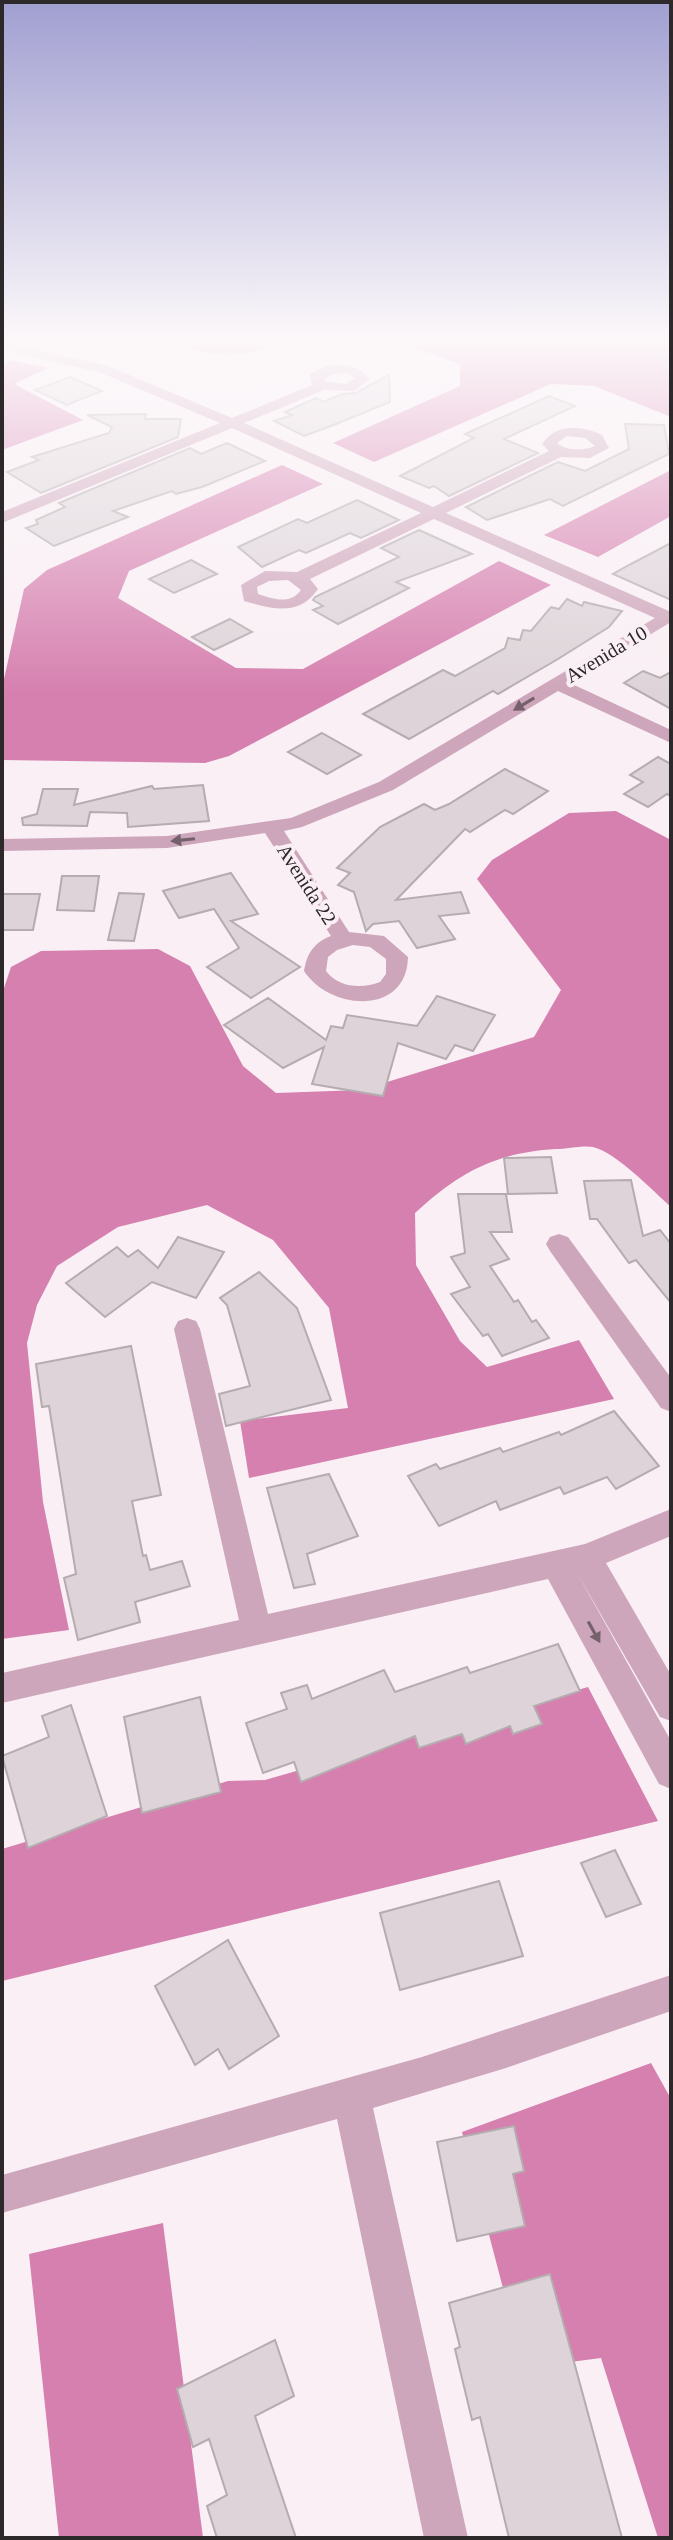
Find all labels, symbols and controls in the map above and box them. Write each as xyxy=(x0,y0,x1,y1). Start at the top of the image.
street label: Avenida 10 xyxy=(561,621,651,687)
one-way arrow xyxy=(513,697,535,711)
one-way arrow xyxy=(170,834,195,847)
street label: Avenida 22 xyxy=(273,840,341,928)
one-way arrow xyxy=(587,1621,601,1644)

